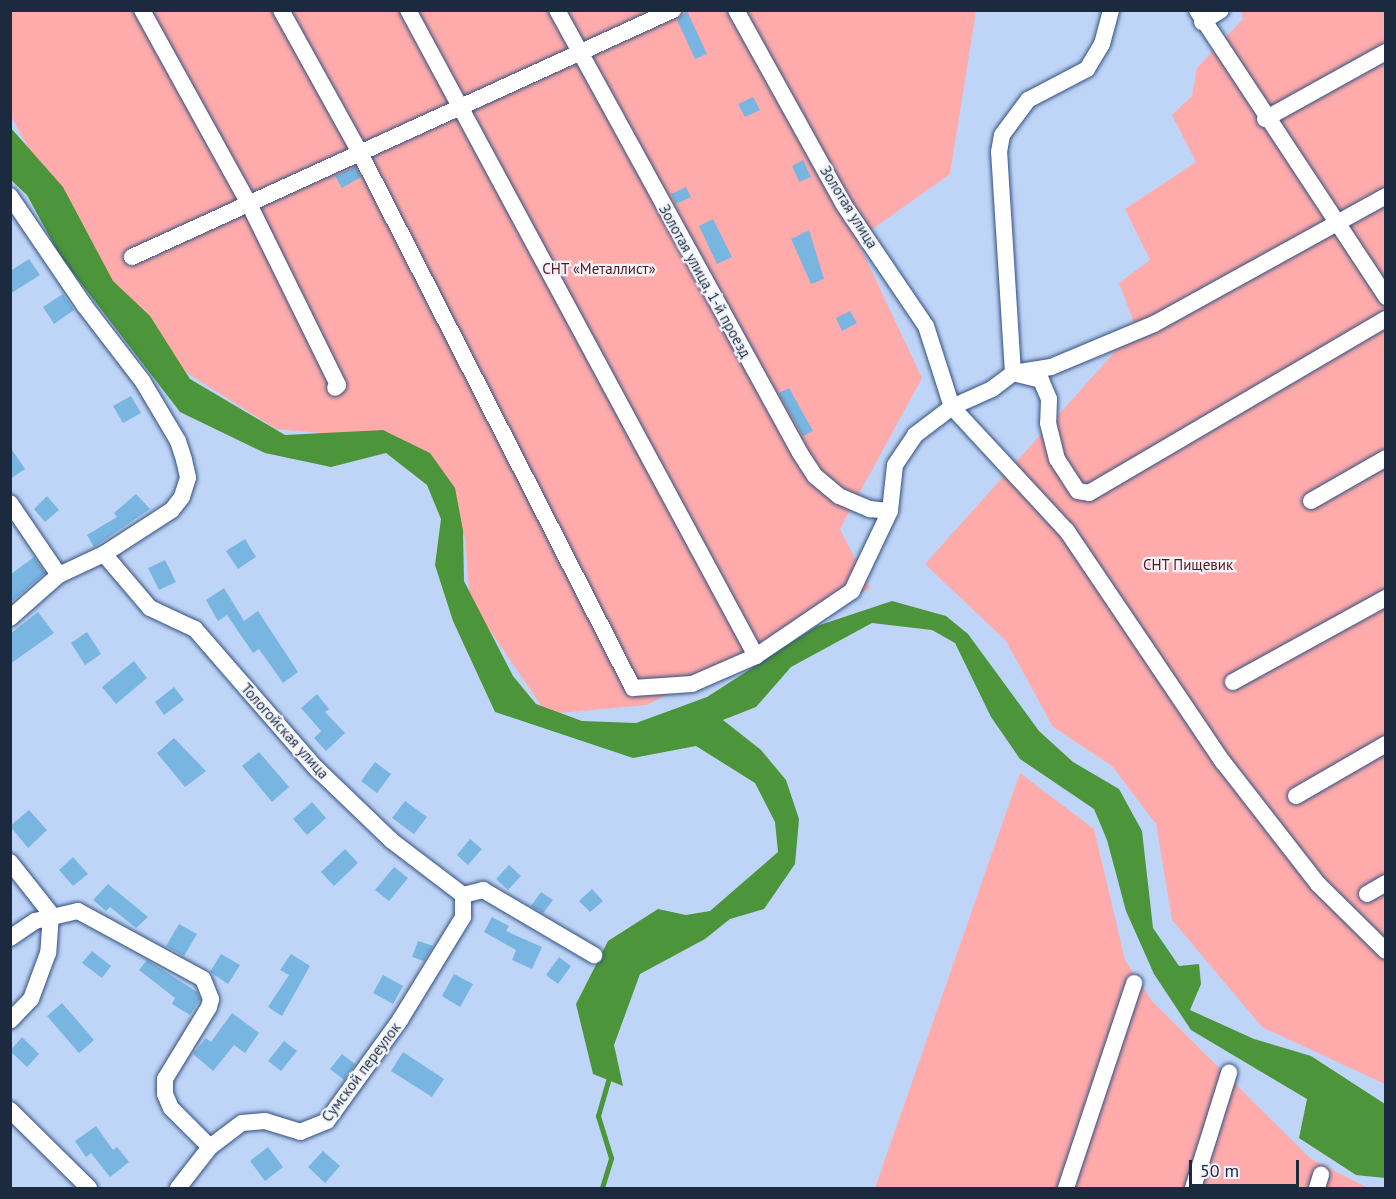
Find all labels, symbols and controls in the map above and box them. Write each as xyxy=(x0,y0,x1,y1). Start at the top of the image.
street label: Золотая улица xyxy=(816,162,882,252)
street label: Золотая улица, 1-й проезд xyxy=(655,201,755,361)
park label: СНТ «Металлист» xyxy=(542,260,656,278)
park label: СНТ Пищевик xyxy=(1143,556,1233,574)
street label: Тологойская улица xyxy=(237,680,333,782)
street label: Сумской переулок xyxy=(318,1019,404,1125)
scale bar xyxy=(1192,1148,1302,1186)
text: 50 m xyxy=(1200,1159,1239,1182)

